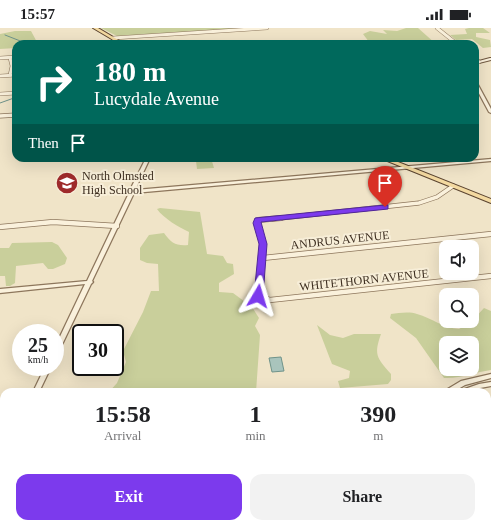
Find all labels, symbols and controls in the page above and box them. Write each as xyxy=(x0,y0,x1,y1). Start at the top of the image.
text: 15:57 xyxy=(20,6,55,22)
icon: right xyxy=(28,56,80,108)
text: 180 m xyxy=(94,56,166,87)
text: Lucydale Avenue xyxy=(94,89,219,109)
icon: arrive xyxy=(67,132,89,154)
text: Then xyxy=(28,135,59,151)
pin xyxy=(368,166,402,207)
place label: North Olmsted High School xyxy=(82,169,154,197)
school or university icon: North Olmsted High School xyxy=(54,170,80,196)
icon: arrive xyxy=(374,172,396,194)
street label: ANDRUS AVENUE xyxy=(290,228,390,252)
map controls xyxy=(439,240,479,376)
button: sound xyxy=(439,240,479,280)
street label: WHITETHORN AVENUE xyxy=(299,266,429,294)
position arrow xyxy=(237,275,279,317)
button: search xyxy=(439,288,479,328)
speed limit sign: 30 xyxy=(72,324,124,376)
text: 25 xyxy=(28,334,48,356)
button: layers xyxy=(439,336,479,376)
text: km/h xyxy=(28,354,48,365)
text: 15:58 xyxy=(95,401,151,427)
text: 1 xyxy=(249,401,261,427)
text: 390 xyxy=(360,401,396,427)
text: Arrival xyxy=(104,428,141,443)
text: min xyxy=(245,428,266,443)
text: m xyxy=(373,428,383,443)
button: Exit xyxy=(16,474,242,520)
button: Share xyxy=(250,474,475,520)

